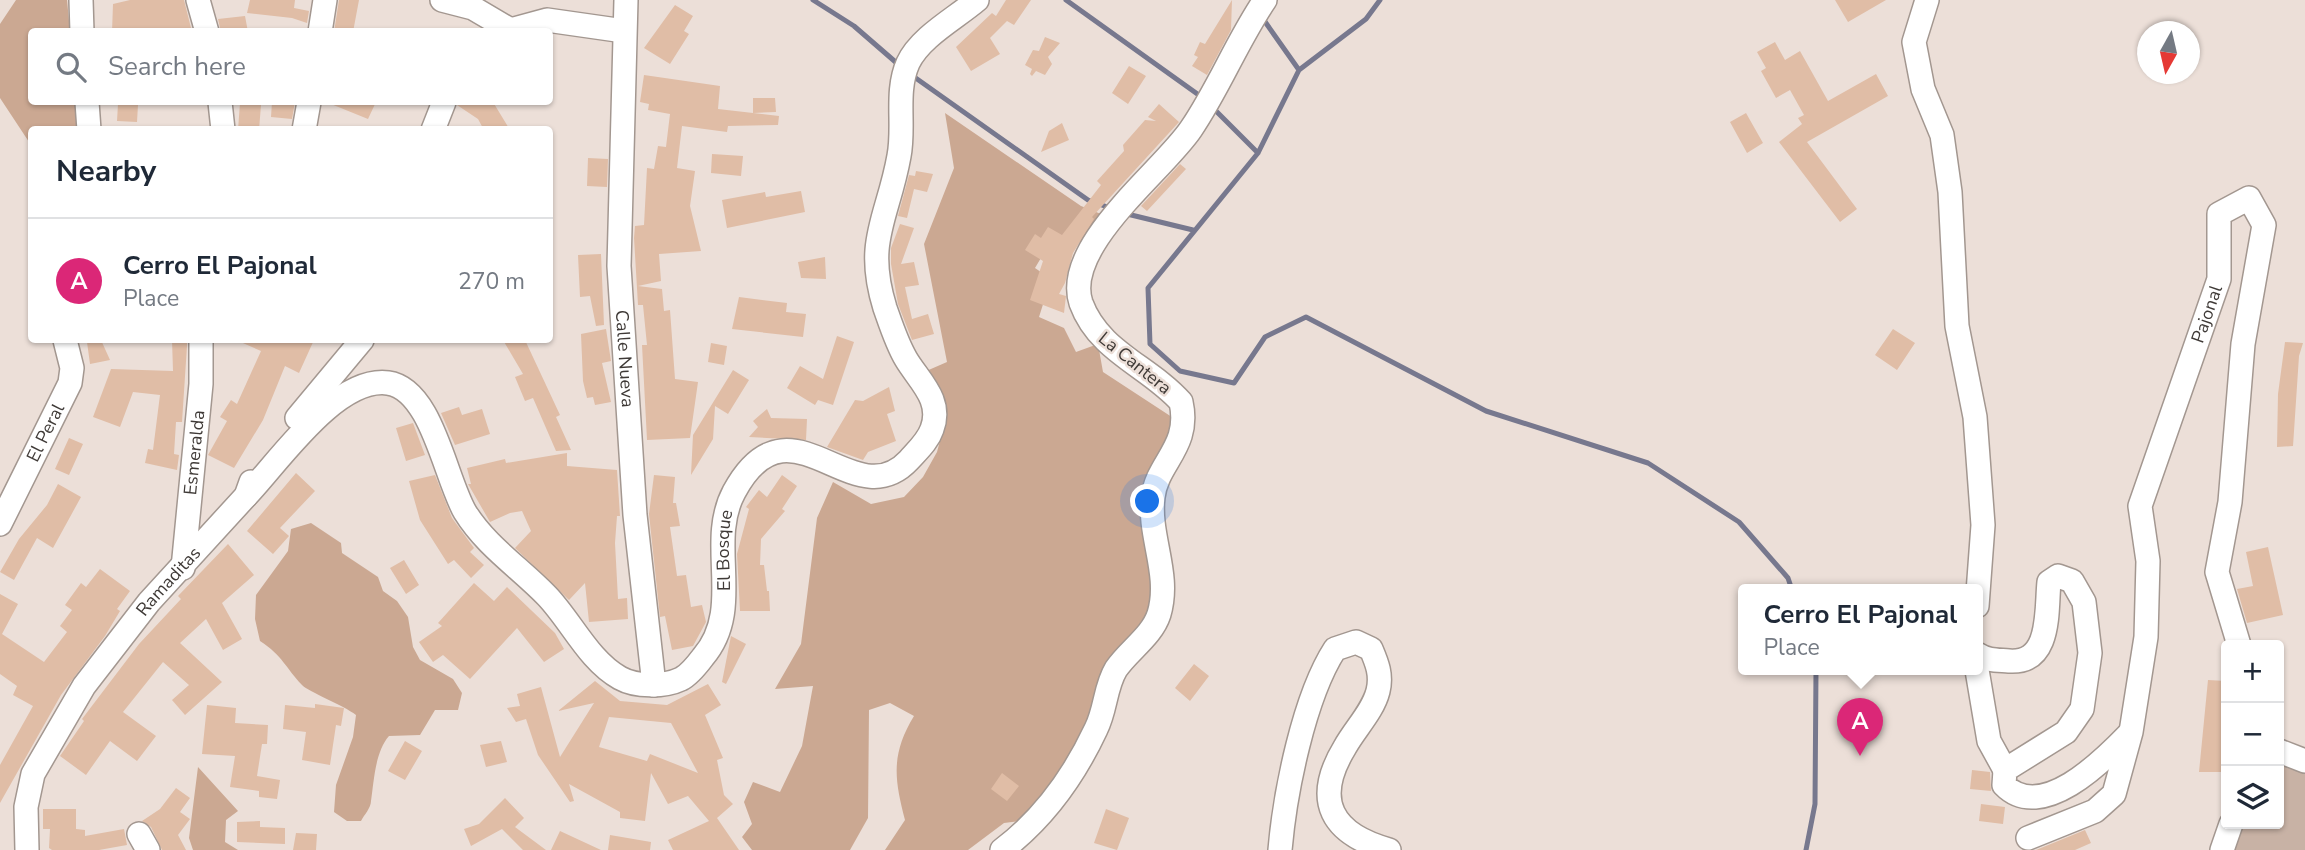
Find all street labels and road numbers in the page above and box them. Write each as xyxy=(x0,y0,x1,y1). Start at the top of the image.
street label: Pajonal xyxy=(2186,281,2228,346)
street label: Calle Nueva xyxy=(610,309,640,408)
street label: La Cantera xyxy=(1094,326,1176,400)
street label: El Peral xyxy=(21,399,70,466)
street label: Esmeralda xyxy=(178,409,210,496)
street label: El Bosque xyxy=(711,507,738,591)
street label: Ramaditas xyxy=(131,541,206,621)

